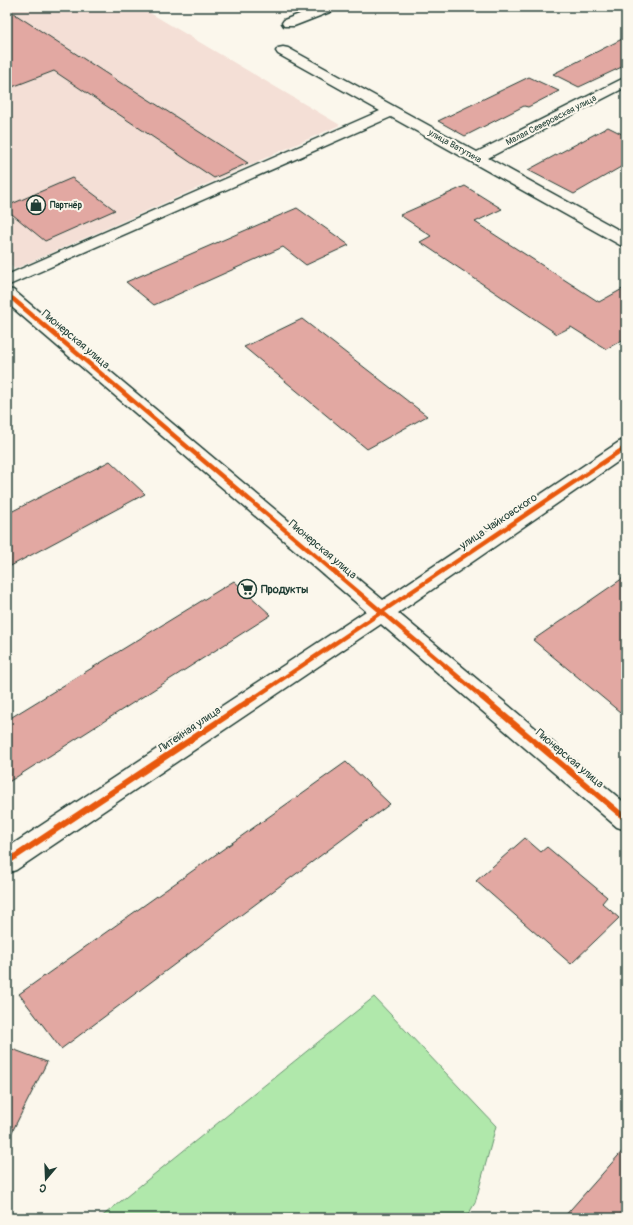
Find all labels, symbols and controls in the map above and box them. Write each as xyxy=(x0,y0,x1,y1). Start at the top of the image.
street label: Малая Северовская улица xyxy=(504,93,598,148)
street label: улица Ватутина xyxy=(425,127,483,166)
shop icon: Партнёр xyxy=(25,194,47,216)
place label: Партнёр xyxy=(50,200,83,211)
street label: Пионерская улица xyxy=(39,307,112,372)
street label: улица Чайковского xyxy=(456,491,540,553)
street label: Пионерская улица xyxy=(286,517,359,582)
supermarket icon: Продукты xyxy=(236,578,258,600)
place label: Продукты xyxy=(261,583,308,596)
street label: Литейная улица xyxy=(154,704,223,756)
street label: Пионерская улица xyxy=(533,726,606,791)
north arrow xyxy=(26,1159,66,1199)
text: С xyxy=(37,1181,48,1195)

